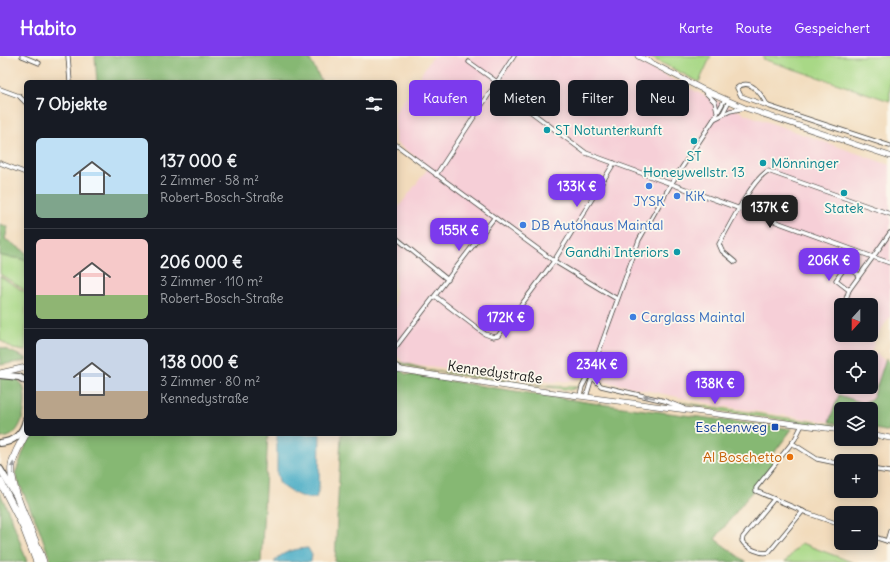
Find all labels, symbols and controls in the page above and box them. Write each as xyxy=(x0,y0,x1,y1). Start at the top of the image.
text: Habito xyxy=(20,16,76,40)
text: Karte xyxy=(679,19,713,37)
text: Route xyxy=(735,19,772,37)
text: Gespeichert xyxy=(794,19,870,37)
chip: Kaufen xyxy=(409,80,482,116)
chip: Mieten xyxy=(490,80,560,116)
chip: Filter xyxy=(568,80,628,116)
chip: Neu xyxy=(636,80,689,116)
text: 7 Objekte xyxy=(36,93,107,115)
icon: filters xyxy=(363,93,385,115)
place label: ST Notunterkunft xyxy=(555,121,662,139)
marker: ST Notunterkunft xyxy=(542,125,552,135)
marker: ST Honeywellstr. 13 xyxy=(689,136,699,146)
place label: ST Honeywellstr. 13 xyxy=(643,147,745,181)
text: 137 000 € xyxy=(160,150,237,172)
icon: home xyxy=(68,154,116,202)
place label: Mönninger xyxy=(771,154,839,172)
marker: Mönninger xyxy=(758,158,768,168)
text: 2 Zimmer · 58 m² xyxy=(160,172,259,189)
pin: 133K € xyxy=(544,174,610,208)
text: 133K € xyxy=(557,178,597,195)
marker: JYSK xyxy=(644,181,654,191)
place label: KiK xyxy=(685,187,706,205)
marker: Statek xyxy=(839,188,849,198)
text: Robert-Bosch-Straße xyxy=(160,189,284,206)
marker: KiK xyxy=(672,191,682,201)
place label: JYSK xyxy=(633,192,665,210)
pin: 137K € xyxy=(737,195,803,229)
text: 137K € xyxy=(751,199,789,216)
place label: Statek xyxy=(824,199,864,217)
place label: DB Autohaus Maintal xyxy=(531,216,663,234)
pin: 155K € xyxy=(426,218,492,252)
marker: DB Autohaus Maintal xyxy=(518,220,528,230)
text: 155K € xyxy=(439,222,479,239)
place label: Gandhi Interiors xyxy=(565,243,669,261)
marker: Gandhi Interiors xyxy=(672,247,682,257)
pin: 206K € xyxy=(796,248,862,282)
text: 206 000 € xyxy=(160,251,243,273)
text: 206K € xyxy=(808,252,850,269)
icon: home xyxy=(68,255,116,303)
text: 3 Zimmer · 110 m² xyxy=(160,273,263,290)
text: Robert-Bosch-Straße xyxy=(160,290,284,307)
north arrow xyxy=(834,298,878,342)
map controls xyxy=(834,298,878,550)
pin: 172K € xyxy=(473,305,539,339)
place label: Carglass Maintal xyxy=(641,308,745,326)
text: 172K € xyxy=(487,309,525,326)
marker: Carglass Maintal xyxy=(628,312,638,322)
button: locate xyxy=(834,350,878,394)
text: 138 000 € xyxy=(160,351,239,373)
pin: 234K € xyxy=(564,352,630,386)
icon: home xyxy=(68,355,116,403)
street label: Kennedystraße xyxy=(446,356,544,388)
text: 234K € xyxy=(576,356,618,373)
pin: 138K € xyxy=(682,371,748,405)
text: 3 Zimmer · 80 m² xyxy=(160,373,260,390)
text: 138K € xyxy=(695,375,735,392)
text: Kennedystraße xyxy=(160,390,249,407)
one-way arrow xyxy=(643,394,655,400)
button: layers xyxy=(834,402,878,446)
place label: Eschenweg xyxy=(695,418,767,436)
marker: Eschenweg xyxy=(770,422,780,432)
place label: Al Boschetto xyxy=(703,448,782,466)
marker: Al Boschetto xyxy=(785,452,795,462)
button: + xyxy=(834,454,878,498)
one-way arrow xyxy=(9,461,16,474)
button: − xyxy=(834,506,878,550)

